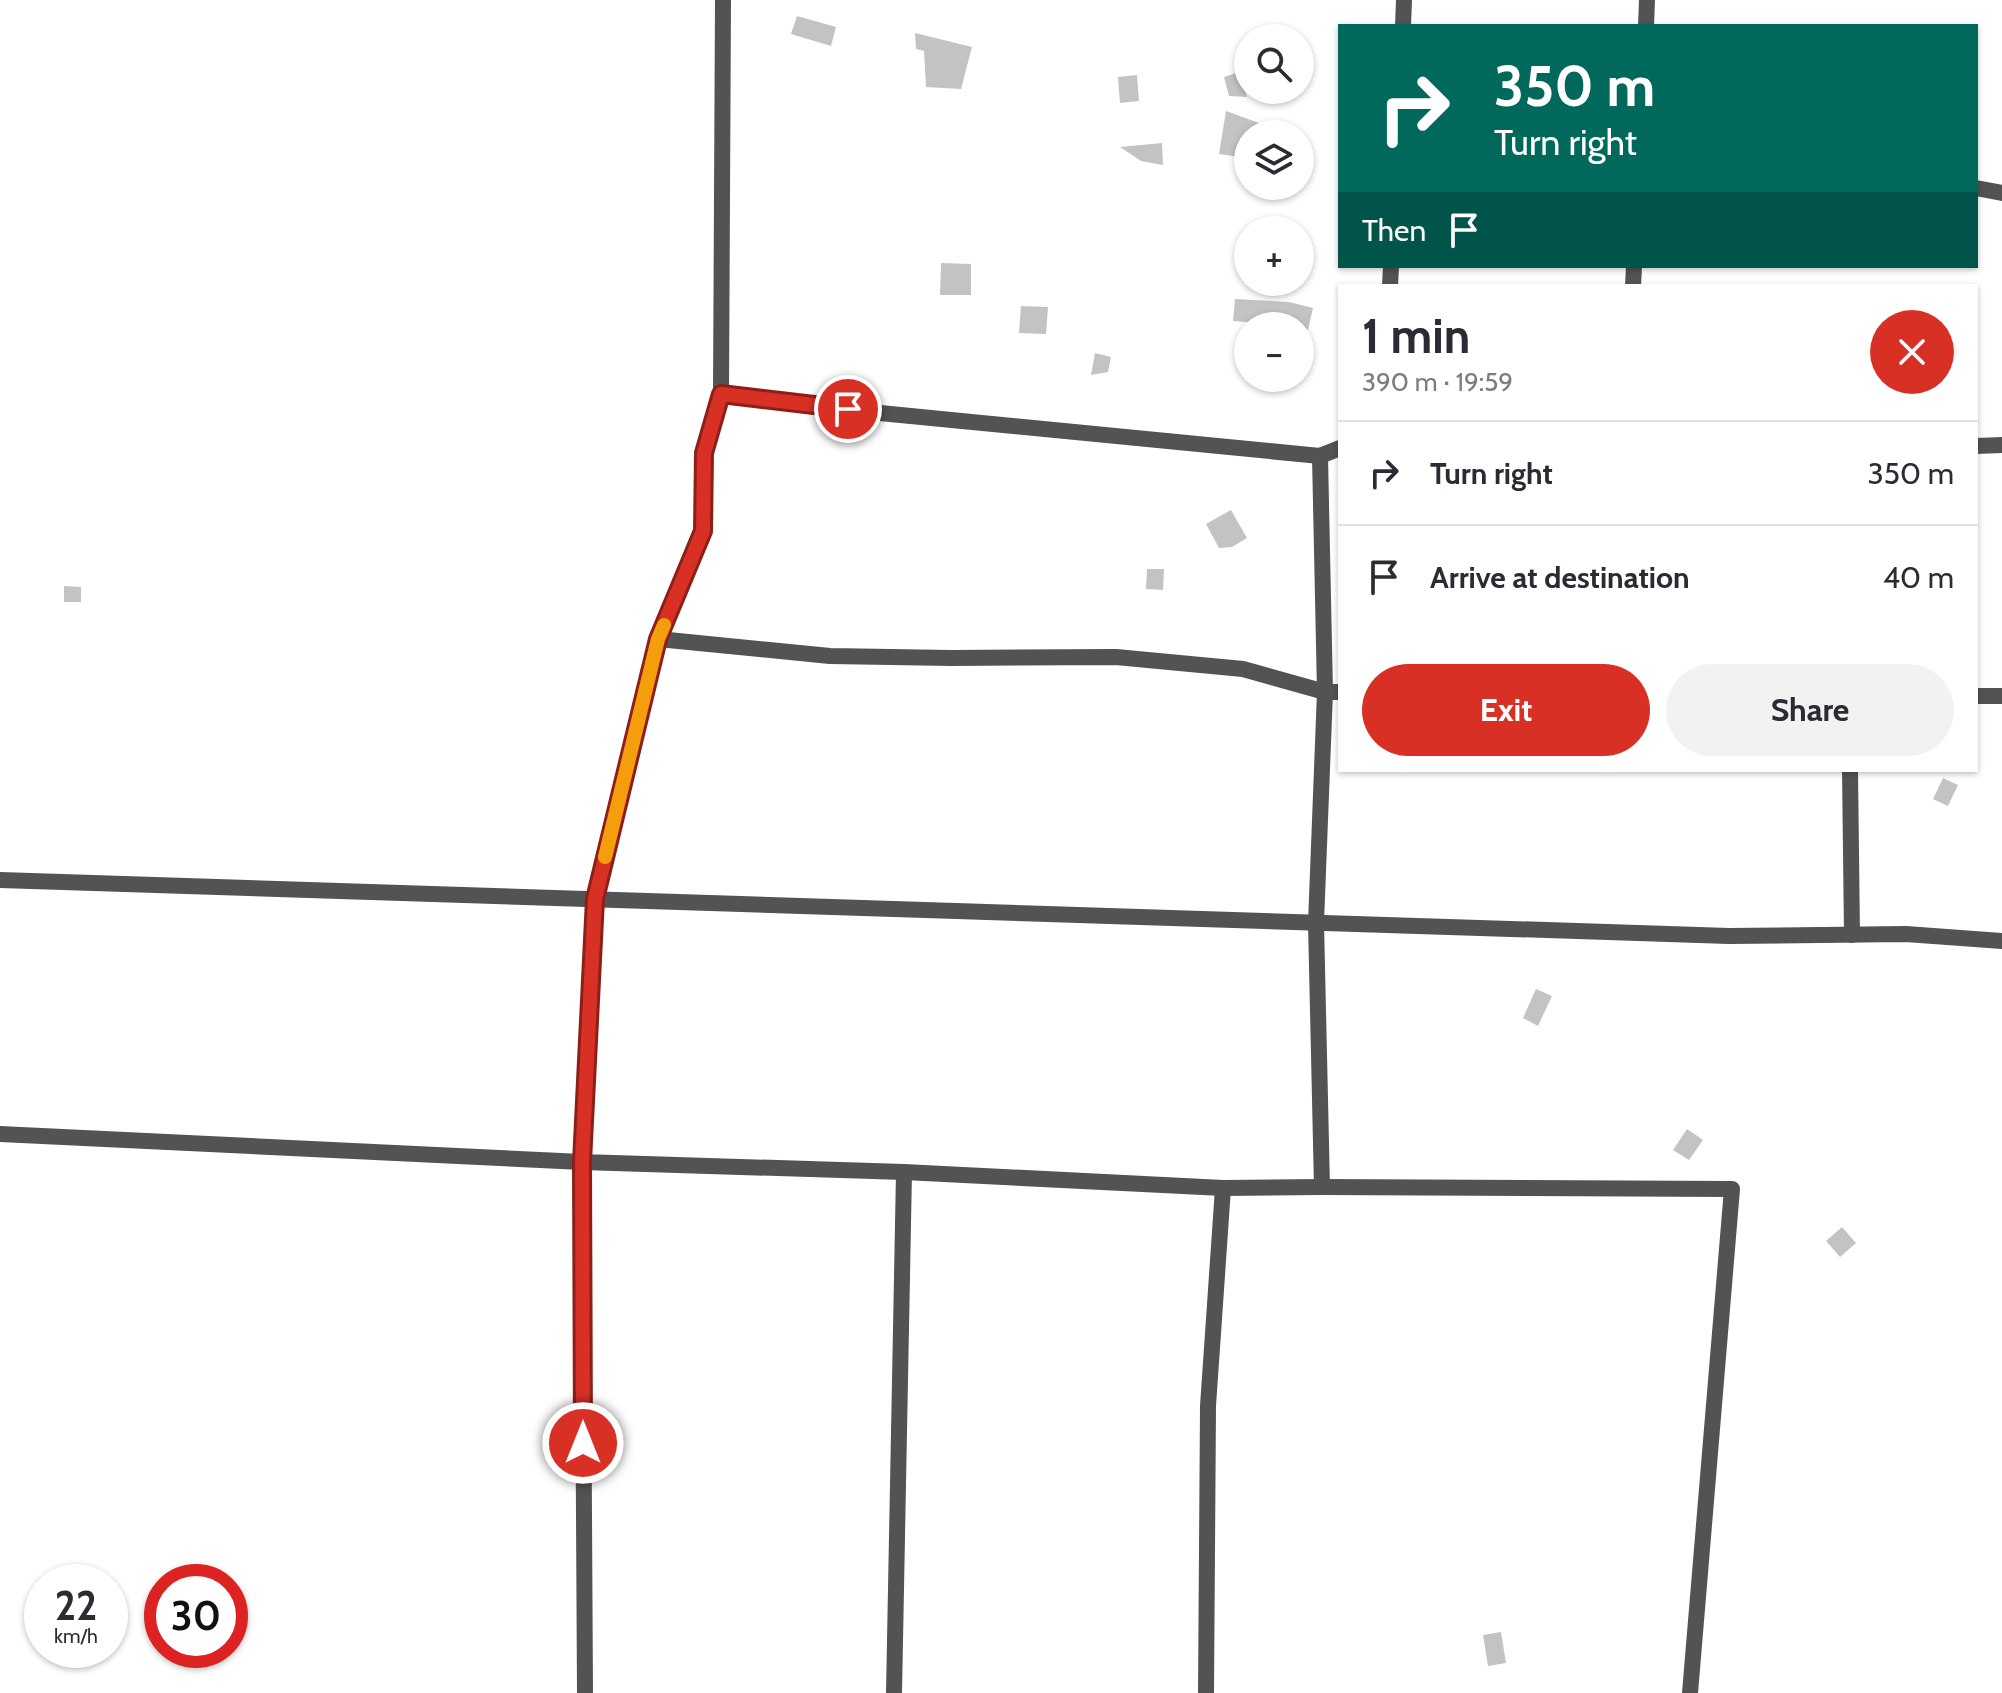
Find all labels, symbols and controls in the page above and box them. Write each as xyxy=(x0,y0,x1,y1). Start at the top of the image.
map controls xyxy=(1234,24,1314,392)
button: search xyxy=(1234,24,1314,104)
text: 350 m xyxy=(1494,52,1655,120)
icon: right xyxy=(1362,56,1466,160)
button: layers xyxy=(1234,120,1314,200)
text: Turn right xyxy=(1494,120,1637,164)
icon: arrive xyxy=(1442,208,1486,252)
text: Then xyxy=(1362,212,1426,249)
button: + xyxy=(1234,216,1314,296)
text: 1 min xyxy=(1362,307,1470,365)
button: close xyxy=(1870,310,1954,394)
button: − xyxy=(1234,312,1314,392)
text: 390 m · 19:59 xyxy=(1362,366,1513,398)
pin xyxy=(814,375,882,443)
icon: arrive xyxy=(826,387,870,431)
icon: right xyxy=(1362,451,1406,495)
text: Turn right xyxy=(1430,455,1553,492)
text: 350 m xyxy=(1868,455,1954,492)
icon: arrive xyxy=(1362,555,1406,599)
text: Arrive at destination xyxy=(1430,559,1690,596)
text: 40 m xyxy=(1883,559,1954,596)
button: Exit xyxy=(1362,664,1650,756)
button: Share xyxy=(1666,664,1954,756)
position arrow xyxy=(541,1401,625,1485)
speed limit sign: 30 xyxy=(144,1564,248,1668)
text: 22 xyxy=(55,1581,97,1630)
text: km/h xyxy=(54,1624,98,1648)

